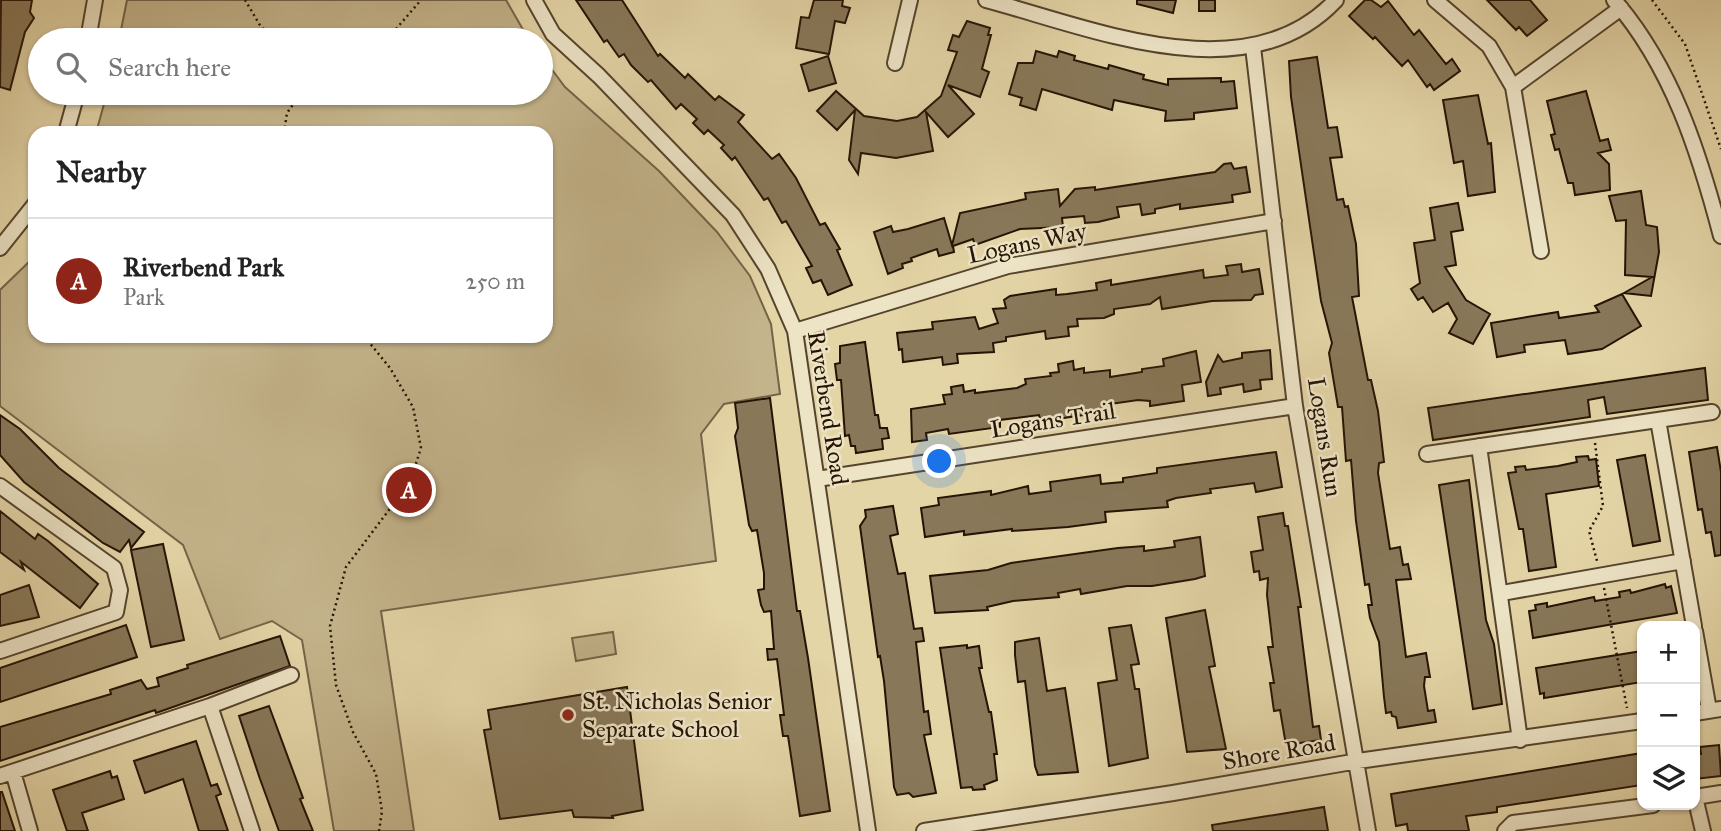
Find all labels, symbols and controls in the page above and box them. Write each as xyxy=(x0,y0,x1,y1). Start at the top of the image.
search box xyxy=(28,28,553,105)
icon: search xyxy=(52,48,90,86)
text: Search here xyxy=(108,51,231,83)
text: Nearby xyxy=(56,154,146,190)
street label: Logans Way xyxy=(965,216,1090,270)
text: Riverbend Park xyxy=(123,251,284,283)
text: A xyxy=(71,267,87,295)
text: 250 m xyxy=(465,267,525,295)
text: Park xyxy=(123,283,165,311)
street label: Riverbend Road xyxy=(801,328,855,488)
street label: Logans Run xyxy=(1301,375,1349,499)
street label: Logans Trail xyxy=(988,395,1118,445)
your location xyxy=(922,444,956,478)
pin: A xyxy=(386,464,432,516)
map controls xyxy=(1637,621,1700,810)
button: + xyxy=(1637,621,1700,684)
button: − xyxy=(1637,684,1700,747)
place label: St. Nicholas Senior Separate School xyxy=(582,686,772,744)
marker: St. Nicholas Senior Separate School xyxy=(560,707,576,723)
street label: Shore Road xyxy=(1220,727,1338,777)
button: layers xyxy=(1637,747,1700,810)

